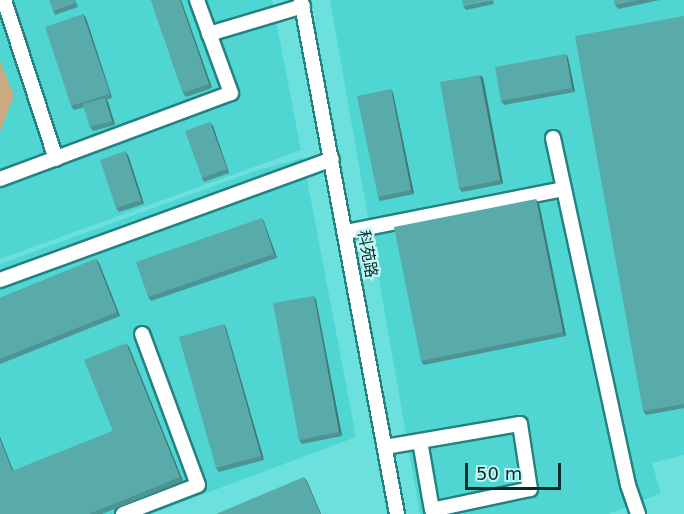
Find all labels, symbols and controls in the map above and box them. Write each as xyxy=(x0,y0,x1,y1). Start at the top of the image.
street label: 科苑路 xyxy=(353,229,381,279)
scale bar xyxy=(468,451,564,489)
text: 50 m xyxy=(476,463,522,484)

